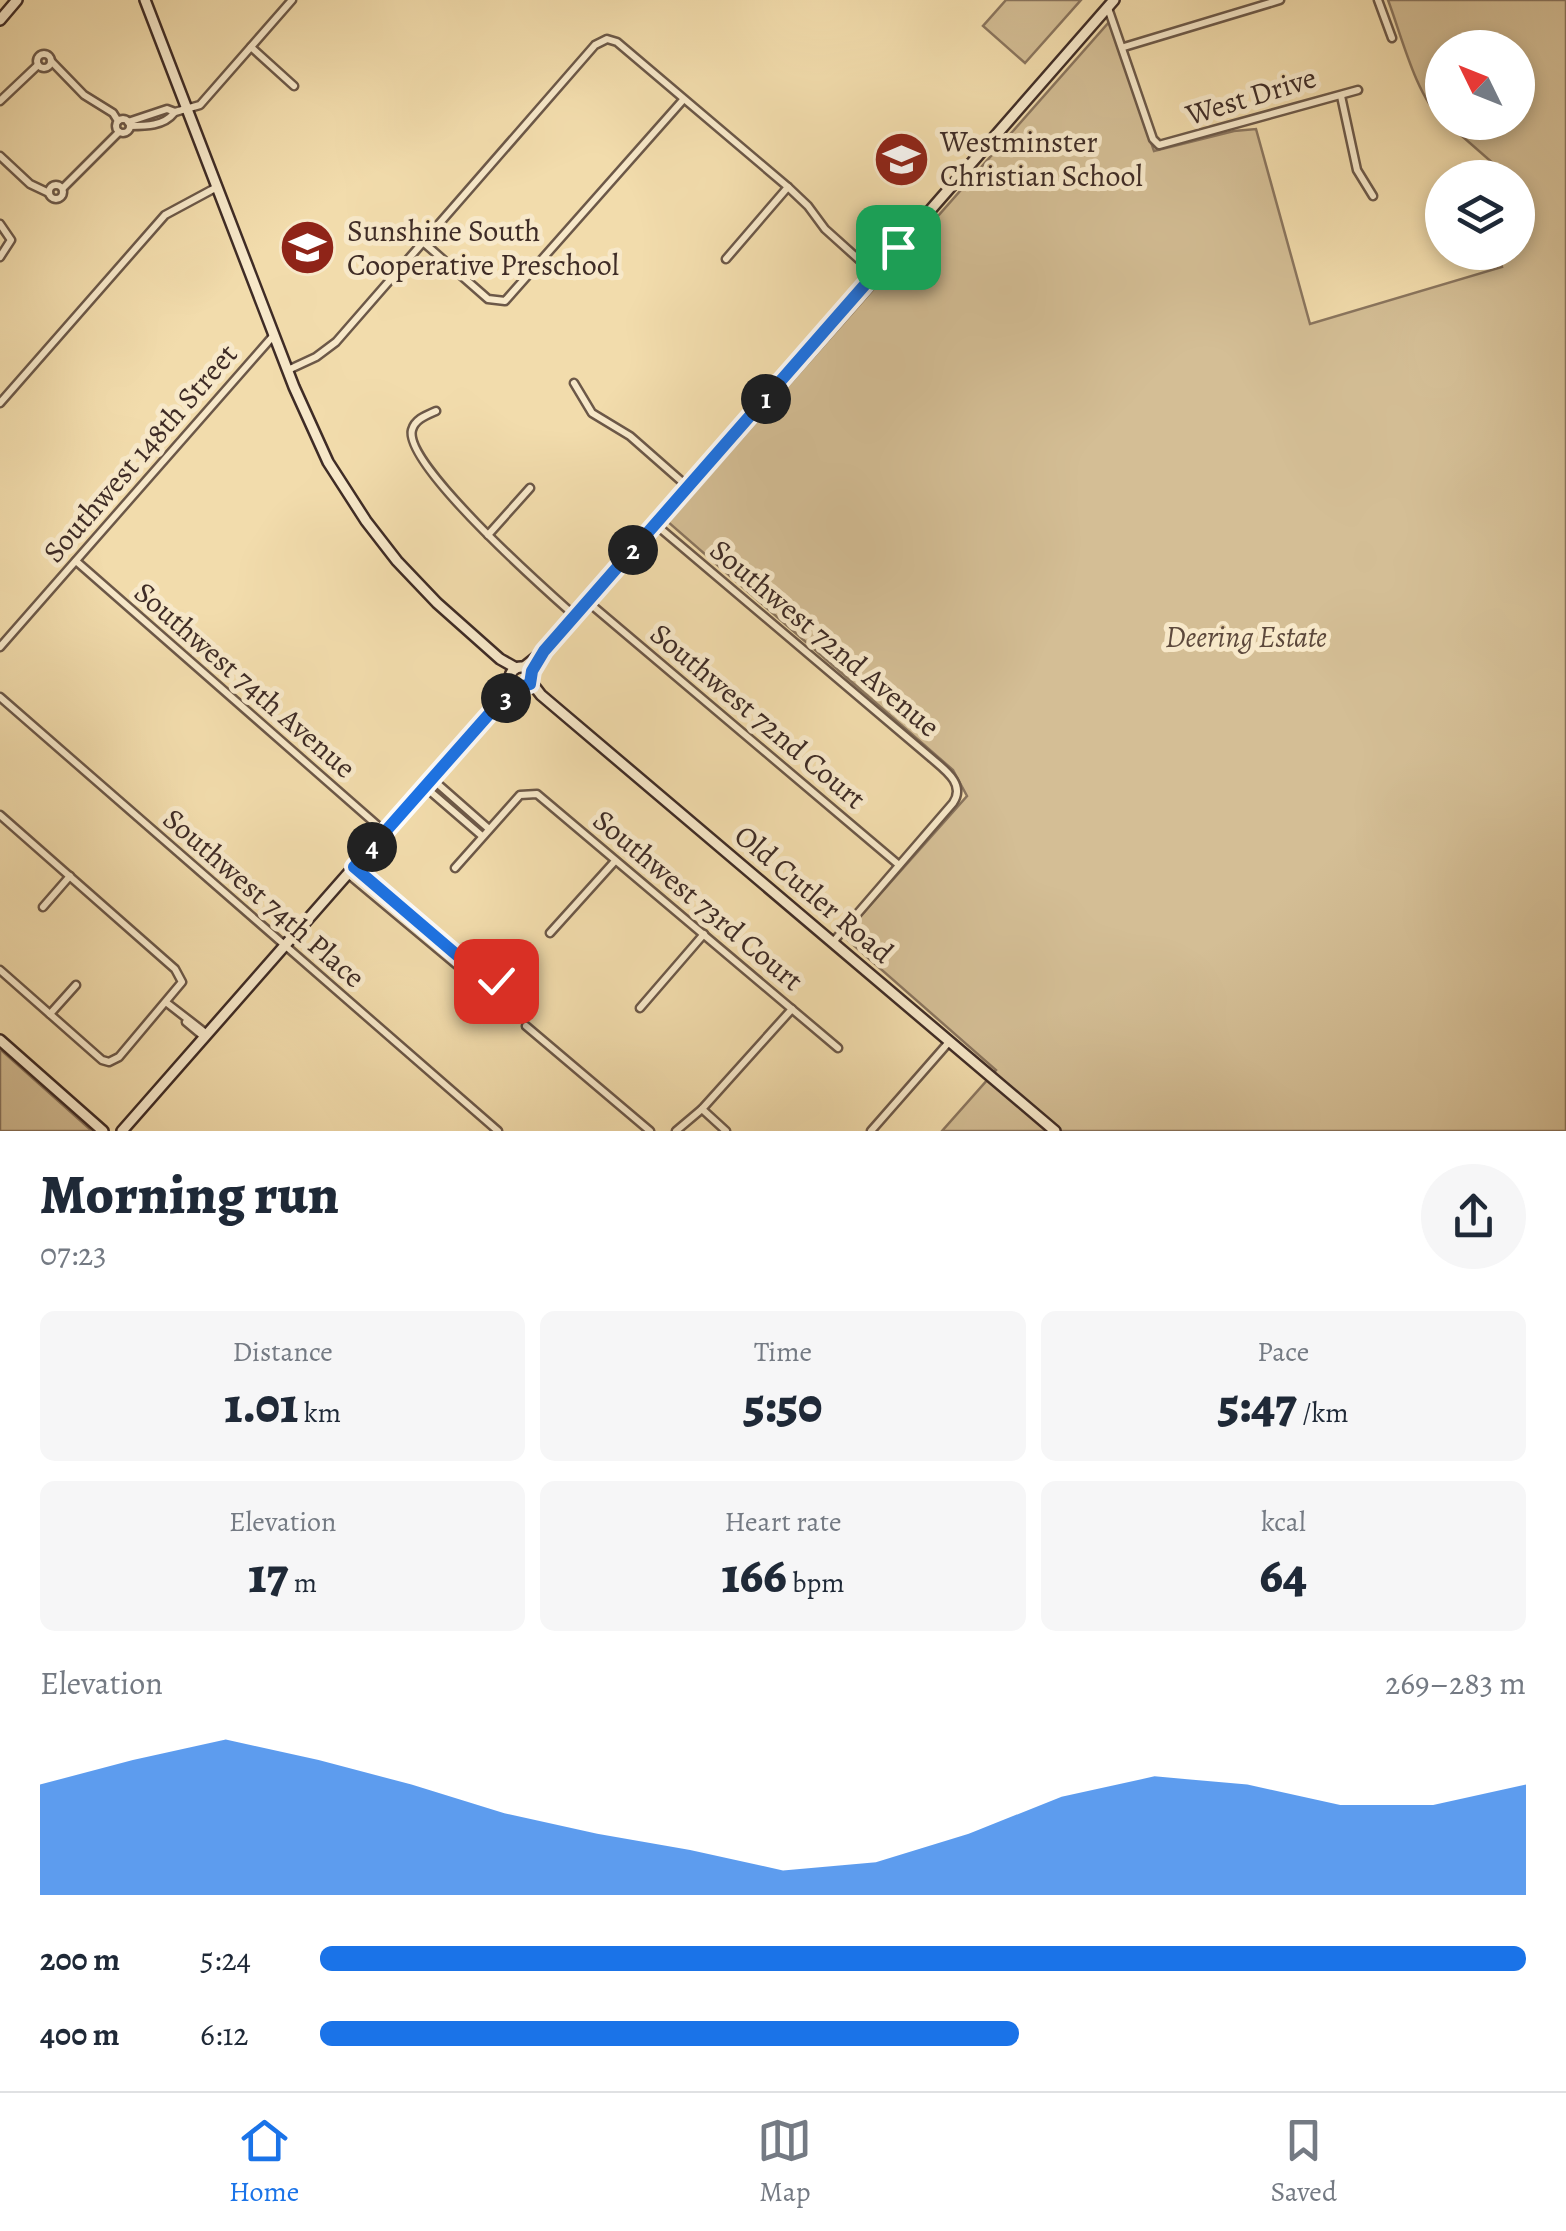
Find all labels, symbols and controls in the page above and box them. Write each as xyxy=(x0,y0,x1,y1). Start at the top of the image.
north arrow xyxy=(1425,30,1535,140)
map controls xyxy=(1425,30,1535,270)
street label: West Drive xyxy=(1180,57,1321,135)
place label: Westminster Christian School xyxy=(939,122,1143,196)
school or university icon: Westminster Christian School xyxy=(871,129,931,189)
button: layers xyxy=(1425,160,1535,270)
pin xyxy=(856,205,941,290)
place label: Sunshine South Cooperative Preschool xyxy=(347,211,619,285)
school or university icon: Sunshine South Cooperative Preschool xyxy=(278,218,338,278)
icon: arrive xyxy=(871,220,926,275)
street label: Southwest 148th Street xyxy=(34,335,246,571)
pin: 1 xyxy=(741,374,791,424)
text: 1 xyxy=(761,380,771,418)
pin: 2 xyxy=(608,525,658,575)
street label: Southwest 72nd Avenue xyxy=(702,530,948,746)
text: 2 xyxy=(626,531,640,569)
street label: Southwest 74th Avenue xyxy=(126,573,364,787)
street label: Southwest 72nd Court xyxy=(642,614,874,818)
park label: Deering Estate xyxy=(1165,617,1327,657)
pin: 3 xyxy=(481,673,531,723)
text: 3 xyxy=(500,679,512,717)
street label: Southwest 73rd Court xyxy=(584,800,812,1000)
street label: Southwest 74th Place xyxy=(156,801,372,995)
street label: Old Cutler Road xyxy=(726,816,902,973)
pin: 4 xyxy=(347,822,397,872)
pin xyxy=(454,939,539,1024)
icon: check xyxy=(469,954,524,1009)
text: Morning run xyxy=(40,1157,339,1232)
button: share xyxy=(1421,1164,1526,1269)
text: 07:23 xyxy=(40,1232,107,1276)
text: Distance xyxy=(232,1333,333,1371)
text: Time xyxy=(754,1333,812,1371)
text: Pace xyxy=(1257,1333,1309,1371)
text: 1.01 xyxy=(224,1371,298,1439)
text: 5:50 xyxy=(744,1371,822,1439)
text: 5:47 xyxy=(1218,1371,1297,1439)
text: km xyxy=(298,1394,341,1432)
text: /km xyxy=(1297,1394,1349,1432)
text: Elevation xyxy=(229,1503,336,1541)
text: Heart rate xyxy=(725,1503,841,1541)
text: kcal xyxy=(1261,1503,1306,1541)
text: 17 xyxy=(248,1541,288,1609)
text: 166 xyxy=(721,1541,787,1609)
text: 64 xyxy=(1260,1541,1307,1609)
text: m xyxy=(288,1564,317,1602)
text: bpm xyxy=(787,1564,845,1602)
text: Elevation xyxy=(40,1661,163,1705)
text: 269–283 m xyxy=(1385,1661,1526,1705)
text: 200 m xyxy=(40,1937,120,1981)
text: 5:24 xyxy=(200,1937,251,1981)
text: 400 m xyxy=(40,2012,120,2056)
text: 6:12 xyxy=(200,2012,249,2056)
tab: Home xyxy=(229,2113,299,2211)
tab: Map xyxy=(757,2113,812,2211)
tab: Saved xyxy=(1271,2113,1337,2211)

